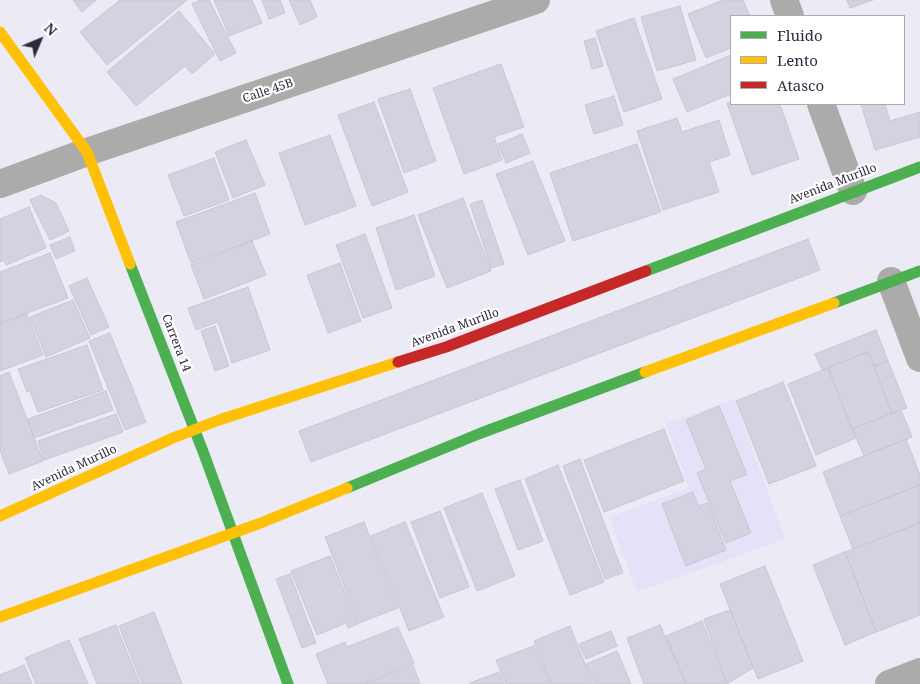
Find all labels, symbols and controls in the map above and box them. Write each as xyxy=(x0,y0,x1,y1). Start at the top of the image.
north arrow xyxy=(15,15,65,65)
legend xyxy=(730,15,905,105)
text: N xyxy=(40,18,62,40)
text: Fluido xyxy=(777,25,823,45)
text: Lento xyxy=(777,50,818,70)
text: Atasco xyxy=(777,75,824,95)
street label: Calle 45B xyxy=(241,76,295,106)
street label: Avenida Murillo xyxy=(787,161,879,207)
street label: Avenida Murillo xyxy=(409,305,501,351)
street label: Carrera 14 xyxy=(158,312,194,374)
street label: Avenida Murillo xyxy=(29,442,119,494)

